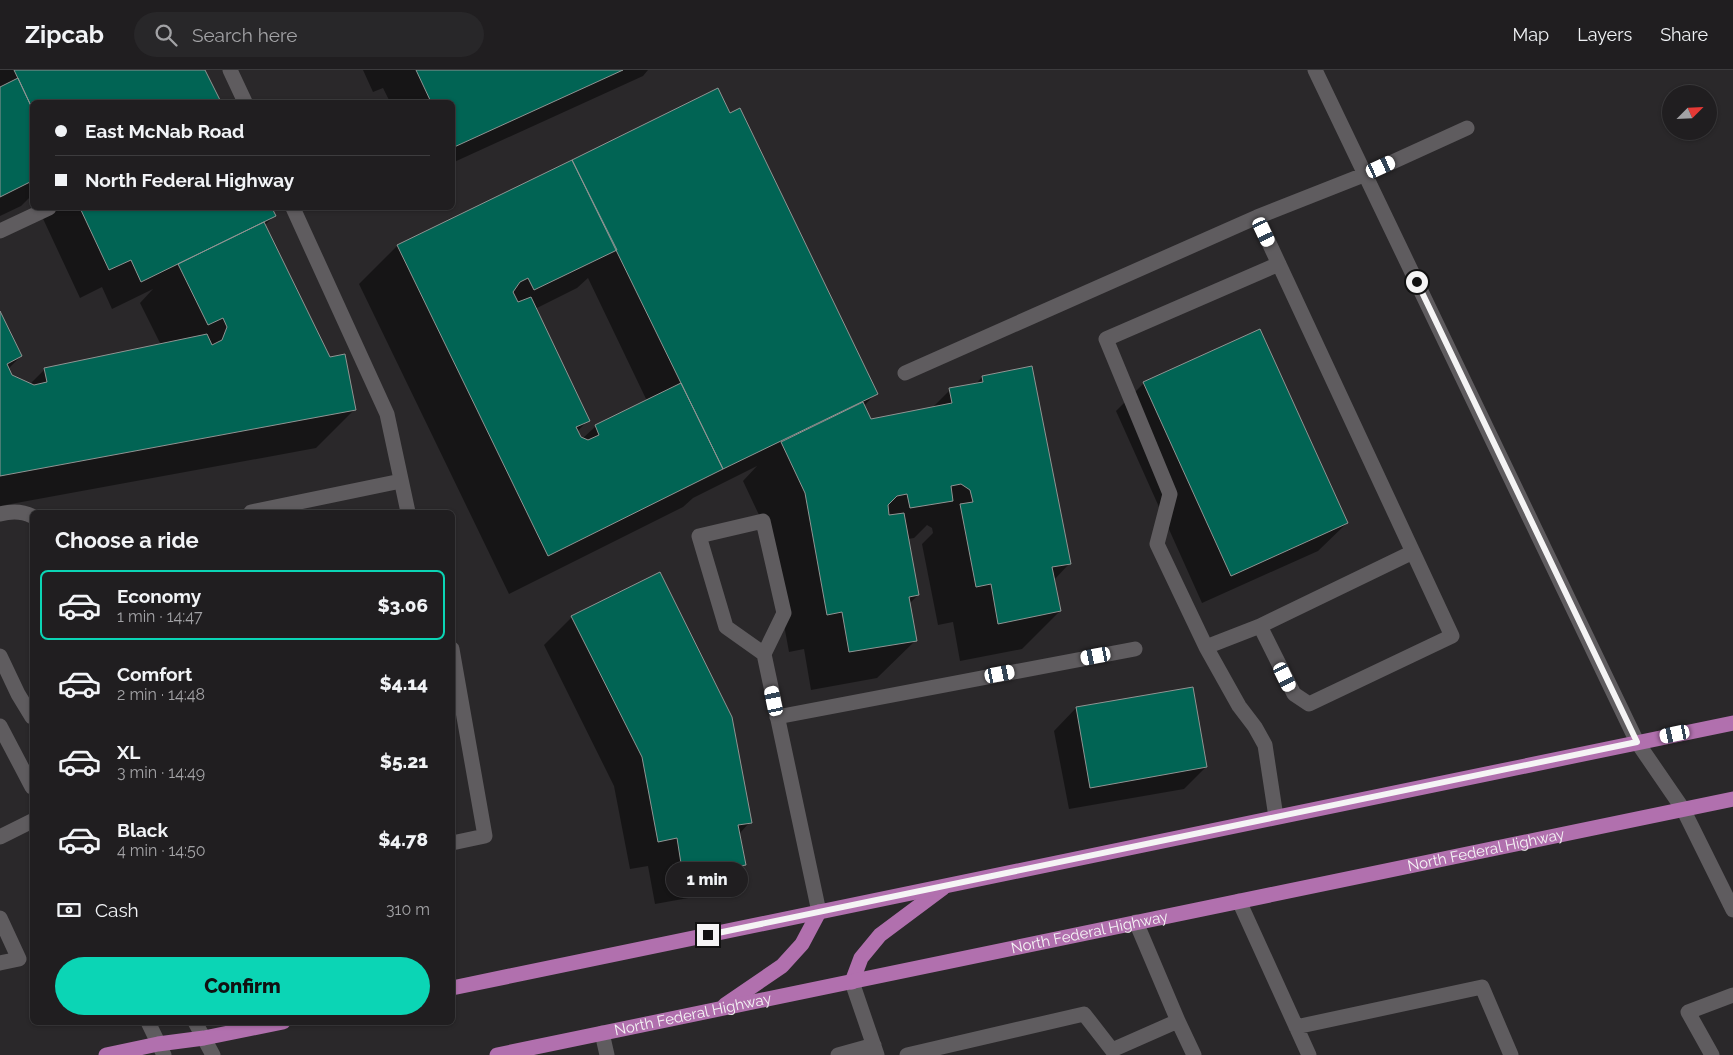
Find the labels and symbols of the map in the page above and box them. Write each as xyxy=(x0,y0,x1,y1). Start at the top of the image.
north arrow xyxy=(1662,85,1718,140)
car xyxy=(1364,154,1397,180)
car xyxy=(1250,215,1277,249)
route start xyxy=(1406,271,1428,293)
car xyxy=(1079,646,1112,666)
car xyxy=(1271,660,1298,694)
car xyxy=(983,664,1016,684)
car xyxy=(763,685,784,717)
car xyxy=(1658,724,1691,744)
street label: North Federal Highway xyxy=(1406,825,1566,875)
callout: 1 min xyxy=(667,862,749,898)
street label: North Federal Highway xyxy=(1009,907,1170,957)
route end xyxy=(697,924,719,946)
street label: North Federal Highway xyxy=(613,989,773,1039)

